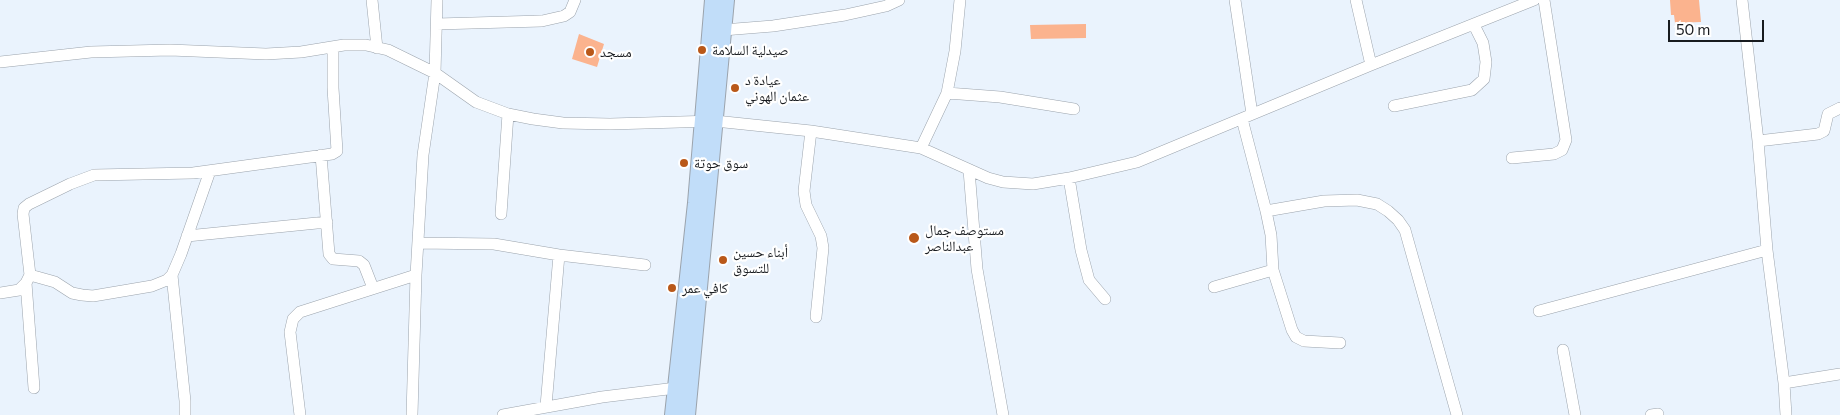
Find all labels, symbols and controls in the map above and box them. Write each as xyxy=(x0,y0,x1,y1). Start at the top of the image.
scale bar xyxy=(1670,10,1766,42)
text: 50 m xyxy=(1676,20,1710,38)
place label: صيدلية السلامة xyxy=(712,42,789,58)
place label: مسجد xyxy=(600,44,632,60)
marker: صيدلية السلامة xyxy=(696,44,708,56)
marker: مسجد xyxy=(584,46,596,58)
place label: عيادة د عثمان الهوني xyxy=(745,72,809,104)
marker: عيادة د عثمان الهوني xyxy=(729,82,741,94)
place label: سوق حوتة xyxy=(694,155,748,171)
marker: سوق حوتة xyxy=(678,157,690,169)
place label: مستوصف جمال عبدالناصر xyxy=(925,222,1004,254)
marker: مستوصف جمال عبدالناصر xyxy=(907,231,921,245)
place label: أبناء حسين للتسوق xyxy=(733,244,788,276)
marker: أبناء حسين للتسوق xyxy=(717,254,729,266)
place label: كافي عمر xyxy=(682,280,728,296)
marker: كافي عمر xyxy=(666,282,678,294)

